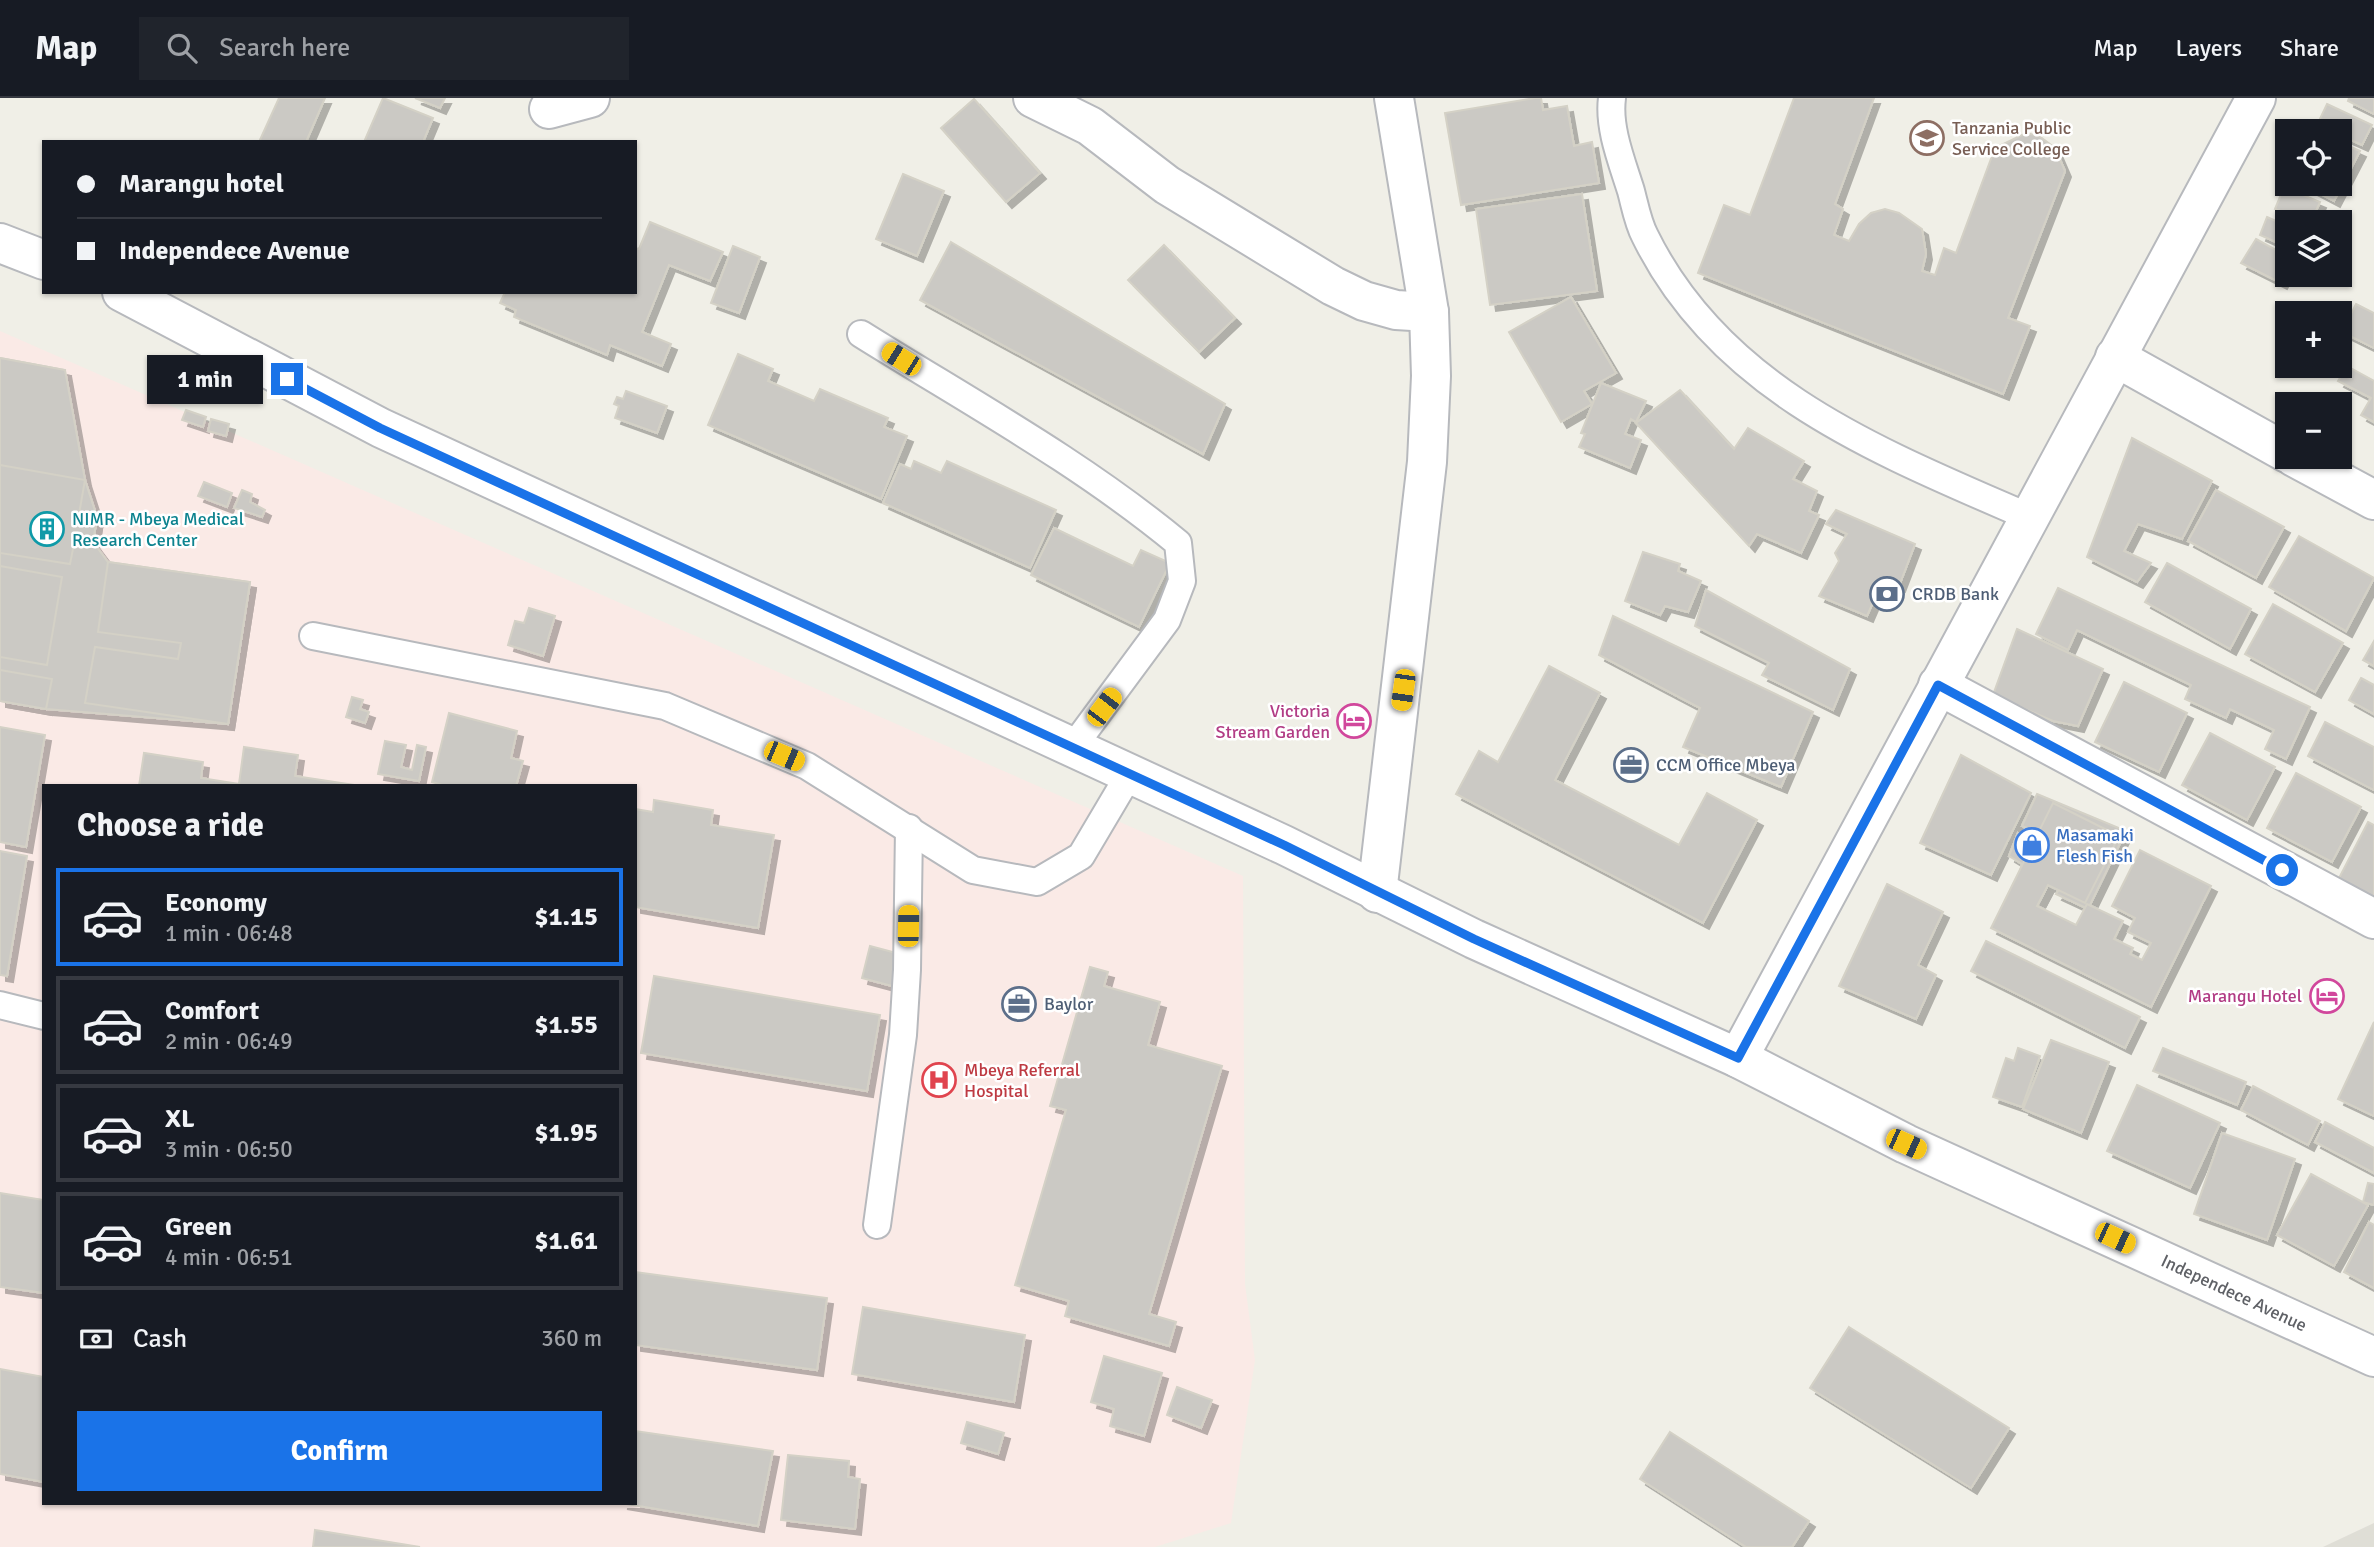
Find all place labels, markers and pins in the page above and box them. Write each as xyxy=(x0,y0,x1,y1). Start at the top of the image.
place label: Tanzania Public Service College xyxy=(1952,117,2071,160)
school or university icon: Tanzania Public Service College xyxy=(1908,119,1946,157)
place label: NIMR - Mbeya Medical Research Center xyxy=(72,508,244,551)
building icon: NIMR - Mbeya Medical Research Center xyxy=(28,510,66,548)
bank icon: CRDB Bank xyxy=(1868,575,1906,613)
place label: CRDB Bank xyxy=(1912,583,1999,605)
place label: Victoria Stream Garden xyxy=(1215,700,1330,743)
hotel icon: Victoria Stream Garden xyxy=(1335,702,1373,740)
office icon: CCM Office Mbeya xyxy=(1612,746,1650,784)
place label: CCM Office Mbeya xyxy=(1656,754,1795,776)
place label: Masamaki Flesh Fish xyxy=(2056,824,2134,867)
shop icon: Masamaki Flesh Fish xyxy=(2013,826,2051,864)
hotel icon: Marangu Hotel xyxy=(2308,977,2346,1015)
office icon: Baylor xyxy=(1000,985,1038,1023)
place label: Marangu Hotel xyxy=(2188,985,2302,1007)
place label: Baylor xyxy=(1044,993,1094,1015)
place label: Mbeya Referral Hospital xyxy=(964,1059,1080,1102)
hospital icon: Mbeya Referral Hospital xyxy=(920,1061,958,1099)

